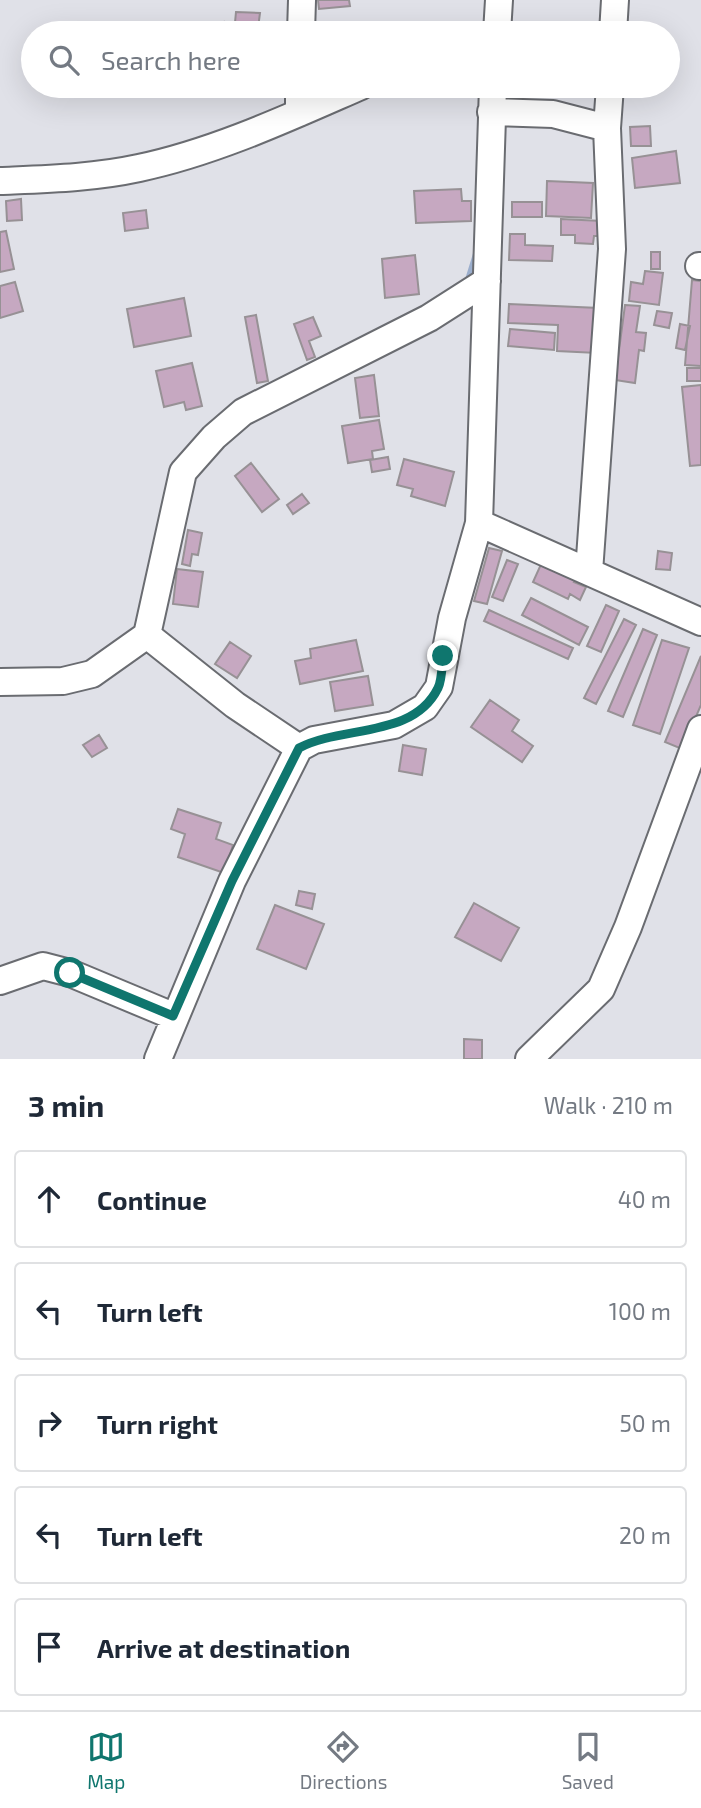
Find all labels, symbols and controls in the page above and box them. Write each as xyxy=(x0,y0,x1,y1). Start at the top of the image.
search box xyxy=(21,21,680,98)
icon: search xyxy=(45,41,83,79)
text: Search here xyxy=(101,44,241,75)
route end xyxy=(427,640,458,671)
route start xyxy=(54,957,85,988)
text: 3 min xyxy=(28,1087,104,1123)
text: Walk · 210 m xyxy=(544,1091,673,1119)
icon: ahead xyxy=(30,1180,68,1218)
text: Continue xyxy=(97,1184,207,1215)
text: 40 m xyxy=(618,1185,671,1213)
icon: left xyxy=(30,1292,68,1330)
text: Turn left xyxy=(97,1296,203,1327)
text: 100 m xyxy=(609,1297,671,1325)
icon: right xyxy=(30,1404,68,1442)
text: Turn right xyxy=(97,1408,218,1439)
text: 50 m xyxy=(620,1409,671,1437)
icon: left xyxy=(30,1516,68,1554)
text: Turn left xyxy=(97,1520,203,1551)
text: 20 m xyxy=(619,1521,671,1549)
icon: arrive xyxy=(30,1628,68,1666)
text: Arrive at destination xyxy=(97,1632,350,1663)
tab: Map xyxy=(87,1728,125,1793)
tab: Directions xyxy=(300,1728,387,1793)
tab: Saved xyxy=(562,1728,614,1793)

